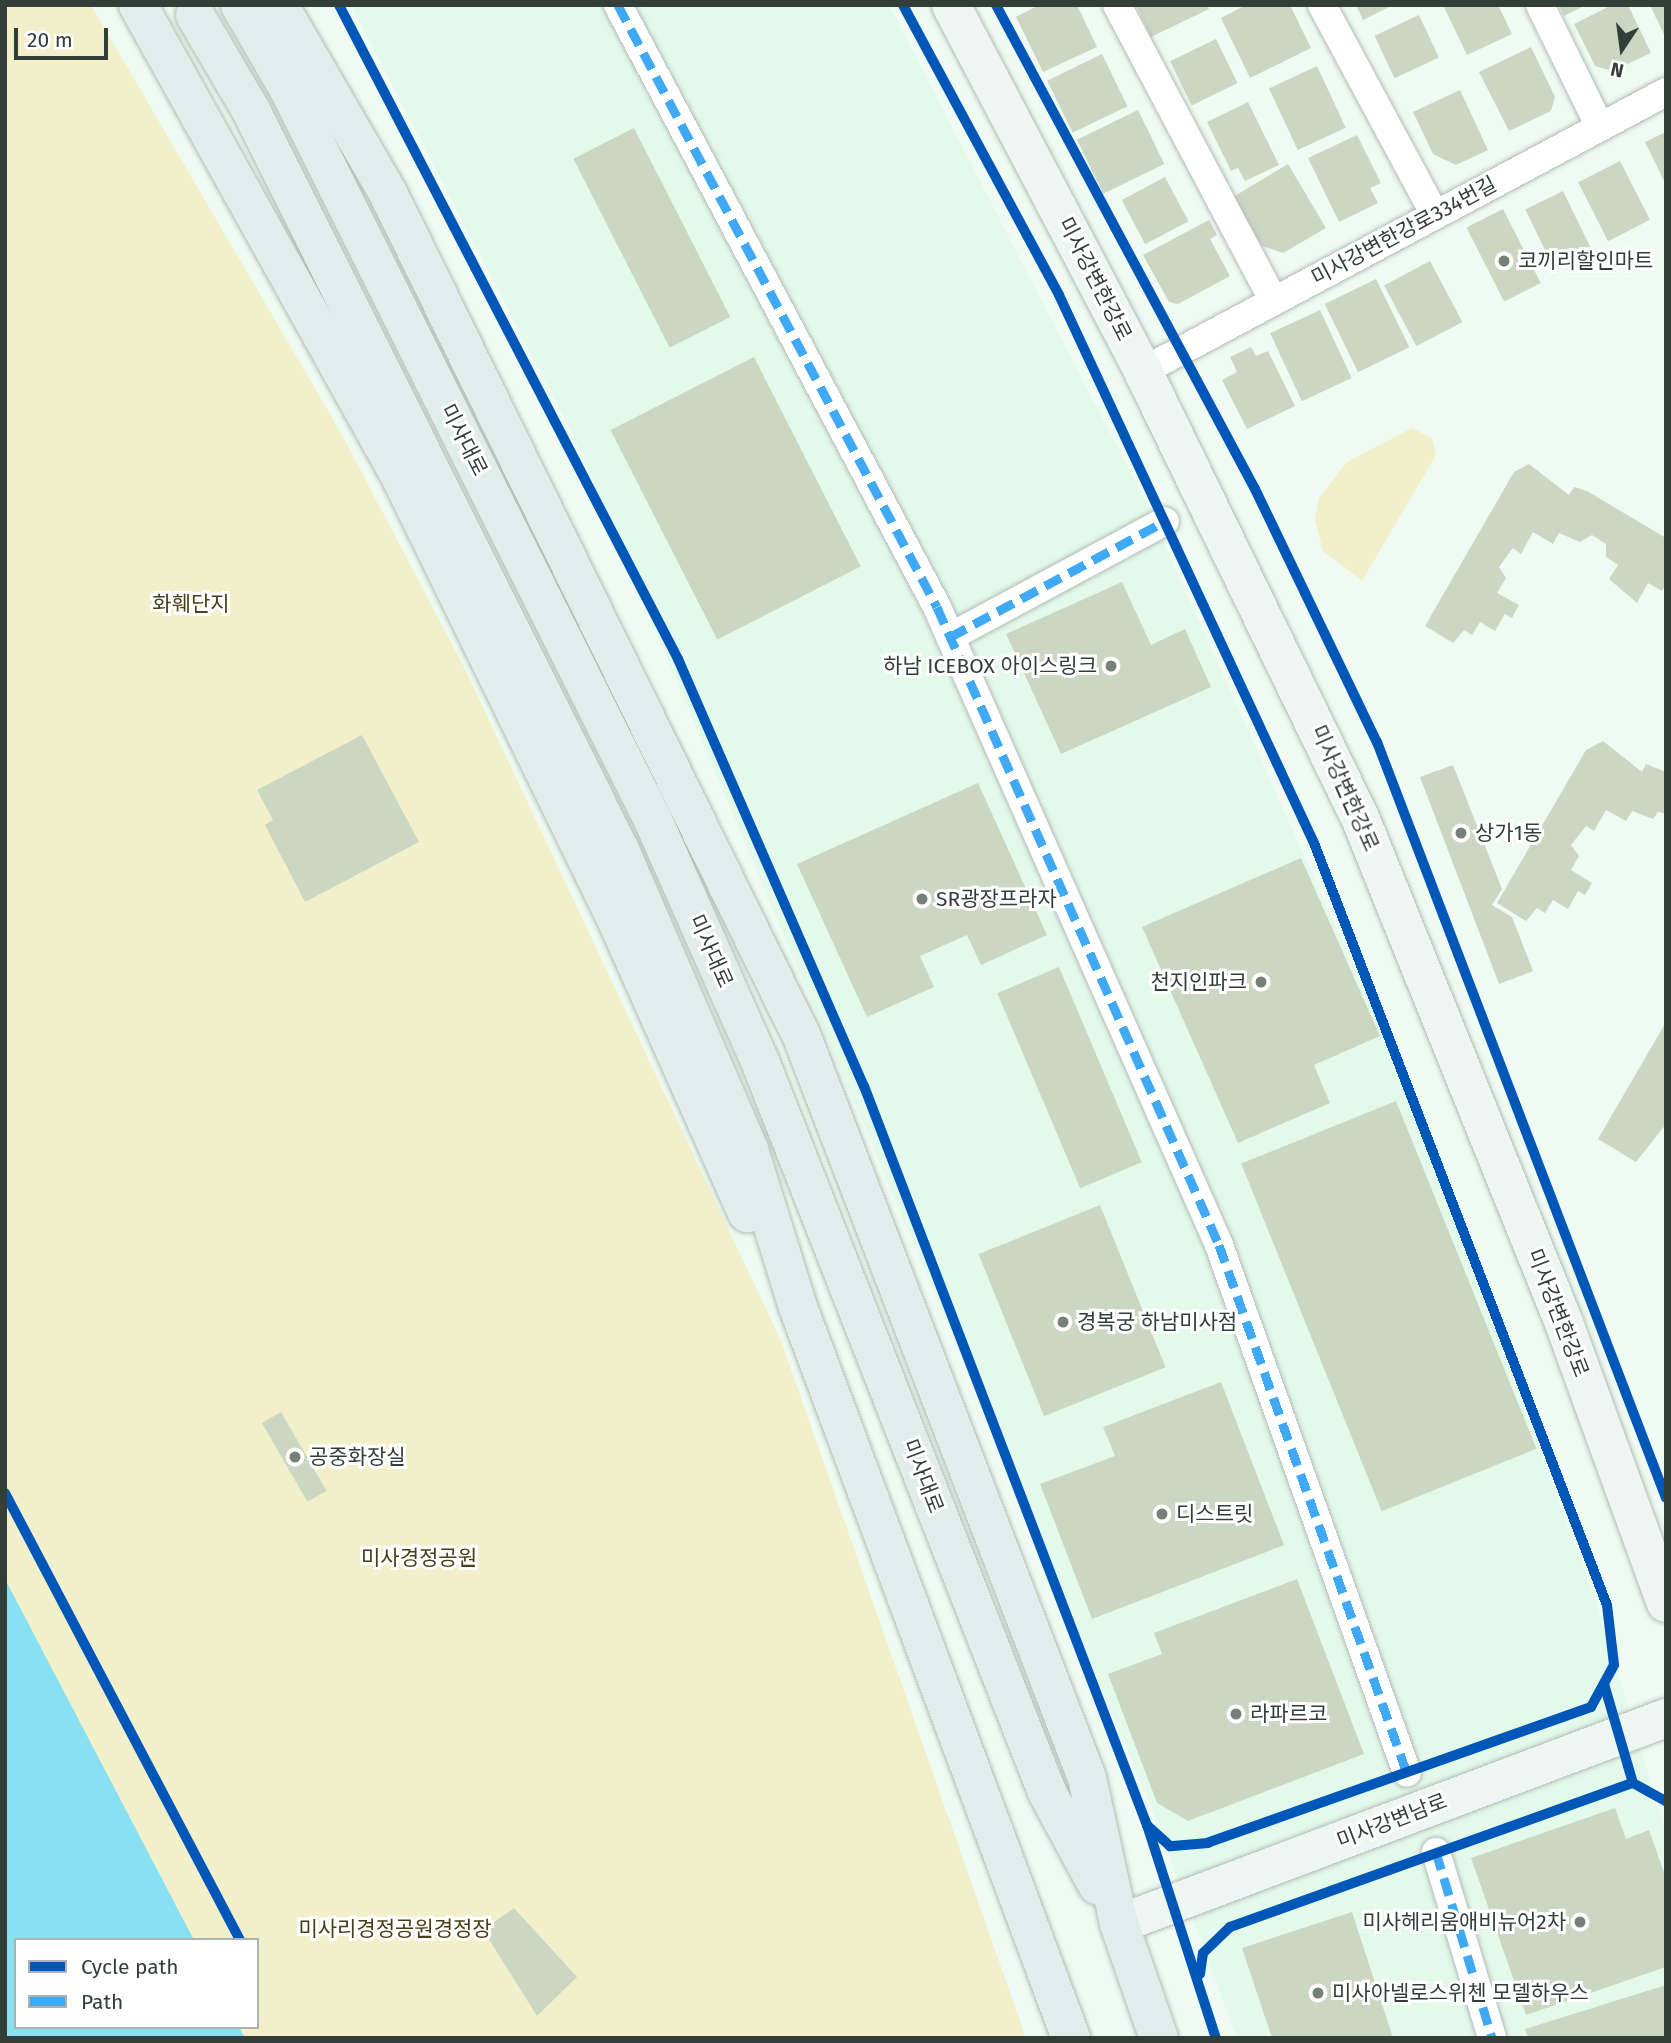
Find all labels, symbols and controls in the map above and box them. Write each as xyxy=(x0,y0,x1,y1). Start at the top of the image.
scale bar xyxy=(18,14,112,58)
north arrow xyxy=(1587,14,1657,84)
text: 20 m xyxy=(27,27,73,53)
text: N xyxy=(1608,57,1626,83)
street label: 미사강변한강로334번길 xyxy=(1307,172,1501,290)
street label: 미사강변한강로 xyxy=(1053,213,1137,345)
place label: 코끼리할인마트 xyxy=(1518,248,1653,274)
marker: 코끼리할인마트 xyxy=(1496,253,1512,269)
street label: 미사대로 xyxy=(435,400,493,480)
park label: 화훼단지 xyxy=(152,591,230,617)
place label: 하남 ICEBOX 아이스링크 xyxy=(883,653,1097,679)
marker: 하남 ICEBOX 아이스링크 xyxy=(1103,658,1119,674)
street label: 미사강변한강로 xyxy=(1306,721,1384,855)
place label: 상가1동 xyxy=(1475,820,1542,846)
marker: 상가1동 xyxy=(1453,825,1469,841)
place label: SR광장프라자 xyxy=(936,886,1057,912)
marker: SR광장프라자 xyxy=(914,891,930,907)
street label: 미사대로 xyxy=(684,911,738,991)
place label: 천지인파크 xyxy=(1150,969,1247,995)
marker: 천지인파크 xyxy=(1253,974,1269,990)
street label: 미사강변한강로 xyxy=(1522,1245,1594,1381)
place label: 경복궁 하남미사점 xyxy=(1077,1309,1237,1335)
marker: 경복궁 하남미사점 xyxy=(1055,1314,1071,1330)
street label: 미사대로 xyxy=(897,1435,949,1517)
place label: 공중화장실 xyxy=(309,1444,406,1470)
marker: 공중화장실 xyxy=(287,1449,303,1465)
place label: 디스트릿 xyxy=(1176,1501,1253,1527)
marker: 디스트릿 xyxy=(1154,1506,1170,1522)
park label: 미사경정공원 xyxy=(361,1545,477,1571)
place label: 라파르코 xyxy=(1250,1701,1327,1727)
marker: 라파르코 xyxy=(1228,1706,1244,1722)
street label: 미사강변남로 xyxy=(1333,1788,1451,1854)
place label: 미사헤리움애비뉴어2차 xyxy=(1362,1909,1566,1935)
marker: 미사헤리움애비뉴어2차 xyxy=(1572,1914,1588,1930)
park label: 미사리경정공원경정장 xyxy=(298,1916,492,1942)
legend xyxy=(14,1938,259,2029)
text: Cycle path xyxy=(81,1954,179,1980)
place label: 미사아넬로스위첸 모델하우스 xyxy=(1332,1980,1589,2006)
marker: 미사아넬로스위첸 모델하우스 xyxy=(1310,1985,1326,2001)
text: Path xyxy=(81,1989,123,2015)

